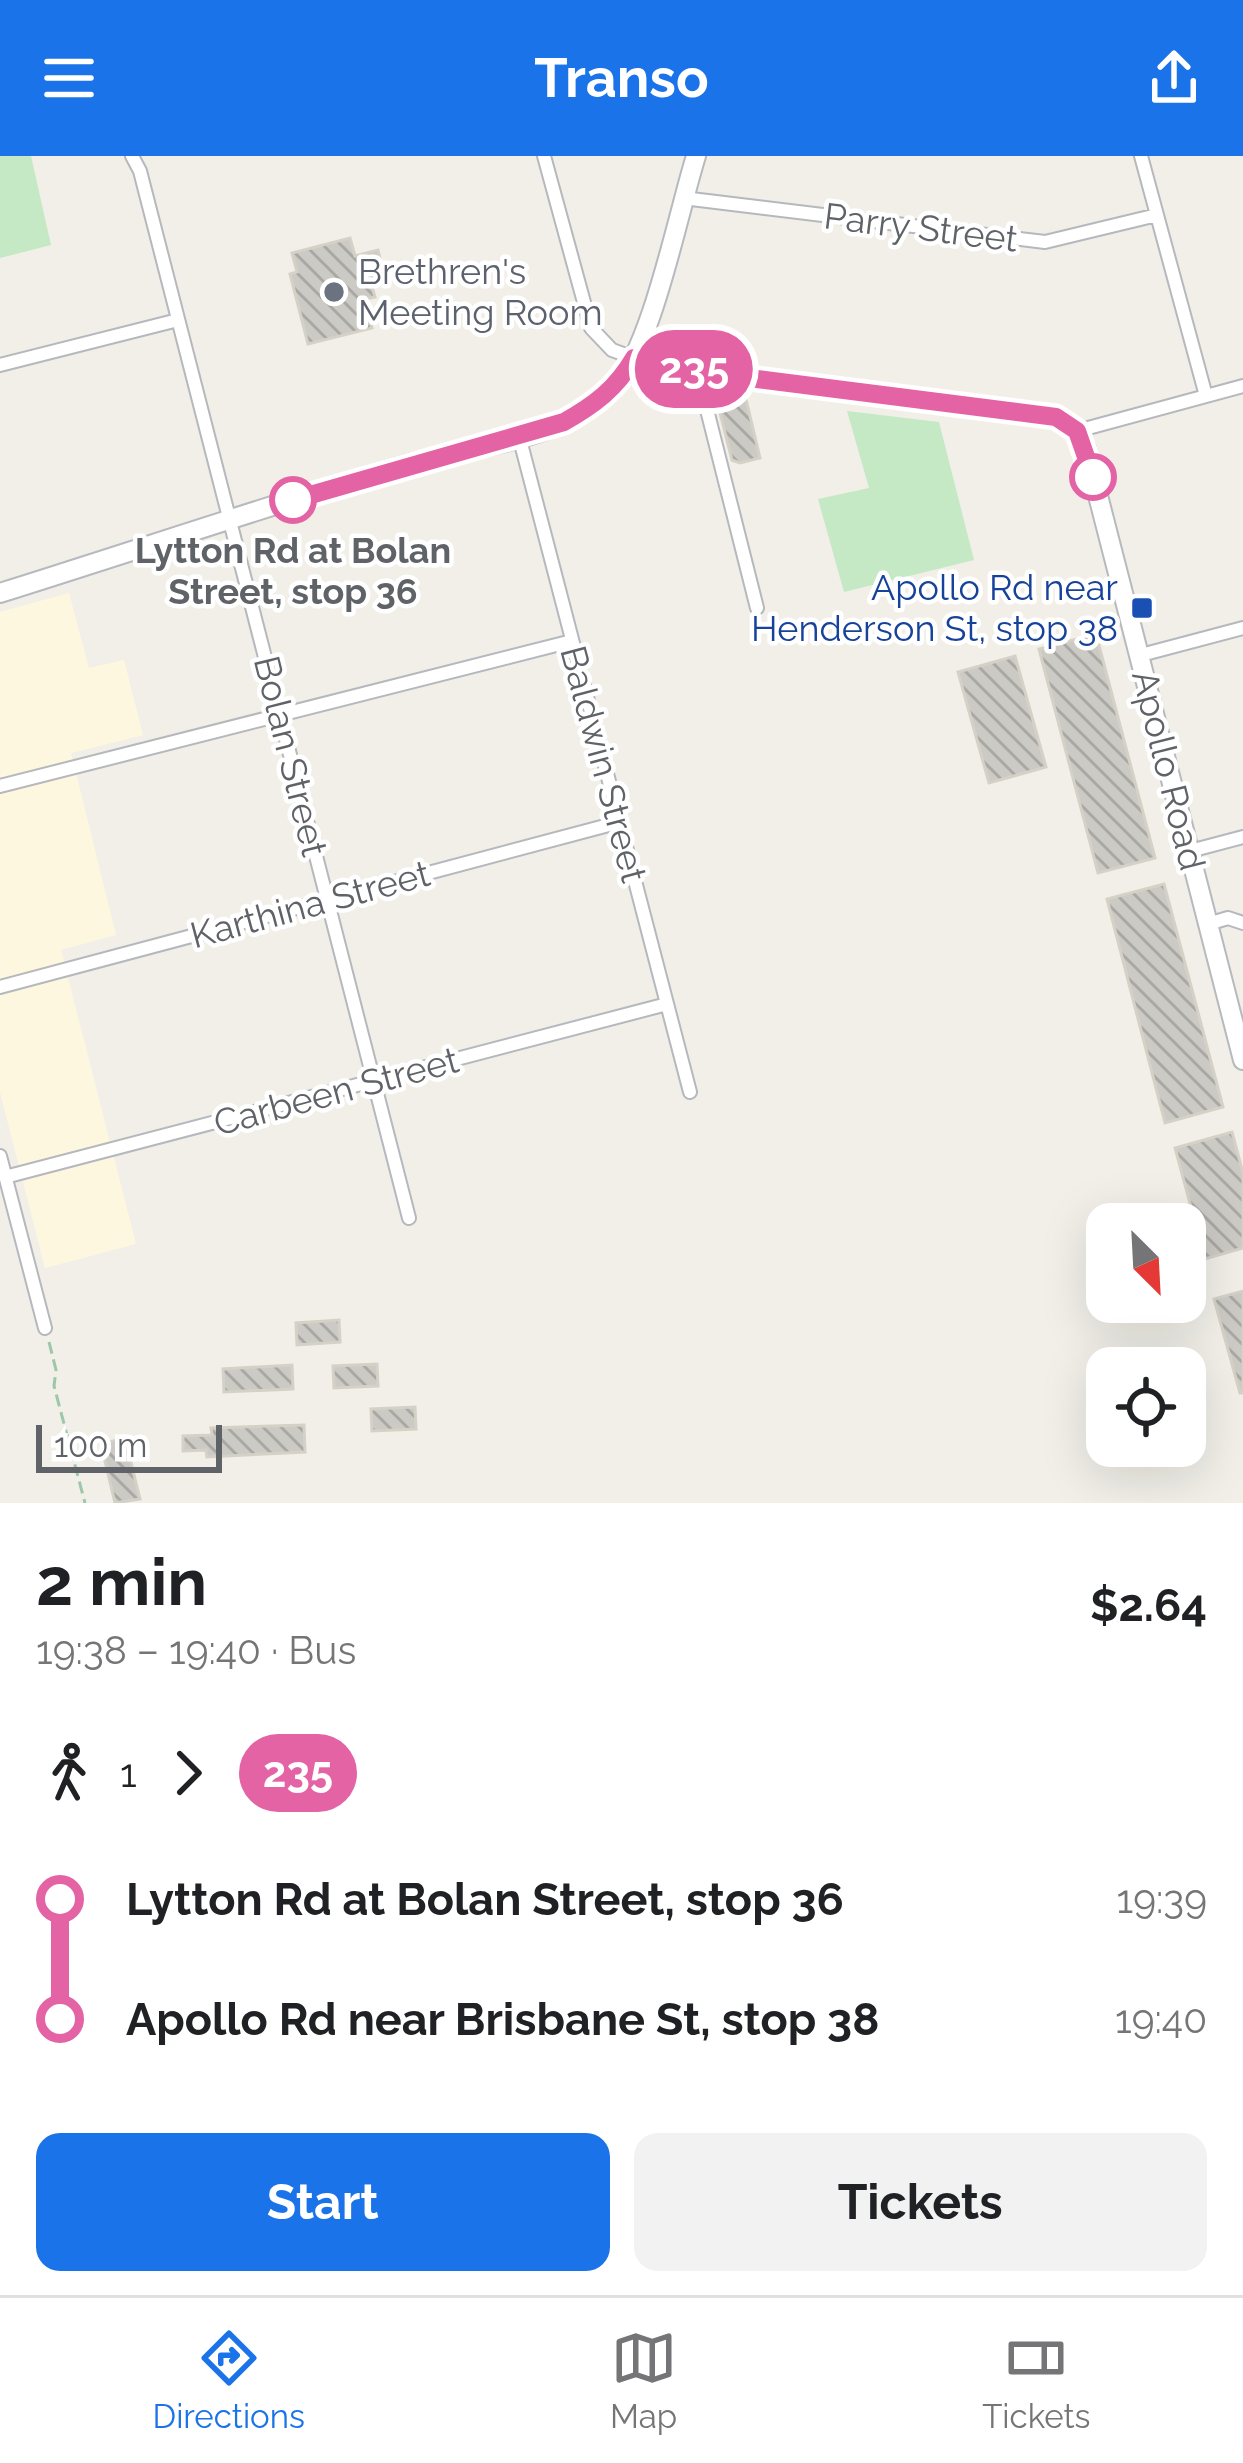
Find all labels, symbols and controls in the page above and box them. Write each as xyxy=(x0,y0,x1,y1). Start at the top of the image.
icon: menu xyxy=(36,45,102,111)
icon: share xyxy=(1141,45,1207,111)
text: Transo xyxy=(534,46,709,110)
street label: Parry Street xyxy=(822,194,1020,260)
place label: Brethren's Meeting Room xyxy=(358,250,603,333)
marker: Brethren's Meeting Room xyxy=(321,279,347,305)
line badge: 235 xyxy=(625,330,763,408)
text: 235 xyxy=(659,344,729,393)
unlabelled marker xyxy=(1071,455,1115,499)
marker: Lytton Rd at Bolan Street, stop 36 xyxy=(271,478,315,522)
place label: Lytton Rd at Bolan Street, stop 36 xyxy=(135,529,451,612)
place label: Apollo Rd near Henderson St, stop 38 xyxy=(751,566,1118,649)
marker: Apollo Rd near Henderson St, stop 38 xyxy=(1129,595,1155,621)
street label: Baldwin Street xyxy=(552,641,656,887)
street label: Bolan Street xyxy=(246,652,336,860)
street label: Apollo Road xyxy=(1124,666,1214,874)
street label: Karthina Street xyxy=(186,852,434,956)
street label: Carbeen Street xyxy=(209,1038,463,1144)
north arrow xyxy=(1086,1203,1206,1323)
map controls xyxy=(1086,1203,1206,1467)
button: locate xyxy=(1086,1347,1206,1467)
scale bar xyxy=(36,1419,222,1472)
text: 100 m xyxy=(54,1426,147,1465)
text: 2 min xyxy=(36,1543,207,1620)
text: $2.64 xyxy=(1090,1579,1207,1632)
text: 19:38 – 19:40 · Bus xyxy=(36,1627,356,1673)
icon: walk xyxy=(36,1740,102,1806)
icon: forward xyxy=(155,1740,221,1806)
text: 235 xyxy=(263,1748,333,1797)
text: 1 xyxy=(120,1750,137,1796)
text: Lytton Rd at Bolan Street, stop 36 xyxy=(126,1873,844,1926)
text: 19:39 xyxy=(1116,1876,1207,1922)
text: Apollo Rd near Brisbane St, stop 38 xyxy=(126,1993,879,2046)
text: 19:40 xyxy=(1115,1996,1207,2042)
button: Start xyxy=(36,2133,610,2271)
button: Tickets xyxy=(634,2133,1207,2271)
tab: Directions xyxy=(153,2325,305,2436)
tab: Map xyxy=(610,2325,677,2436)
tab: Tickets xyxy=(982,2325,1090,2436)

